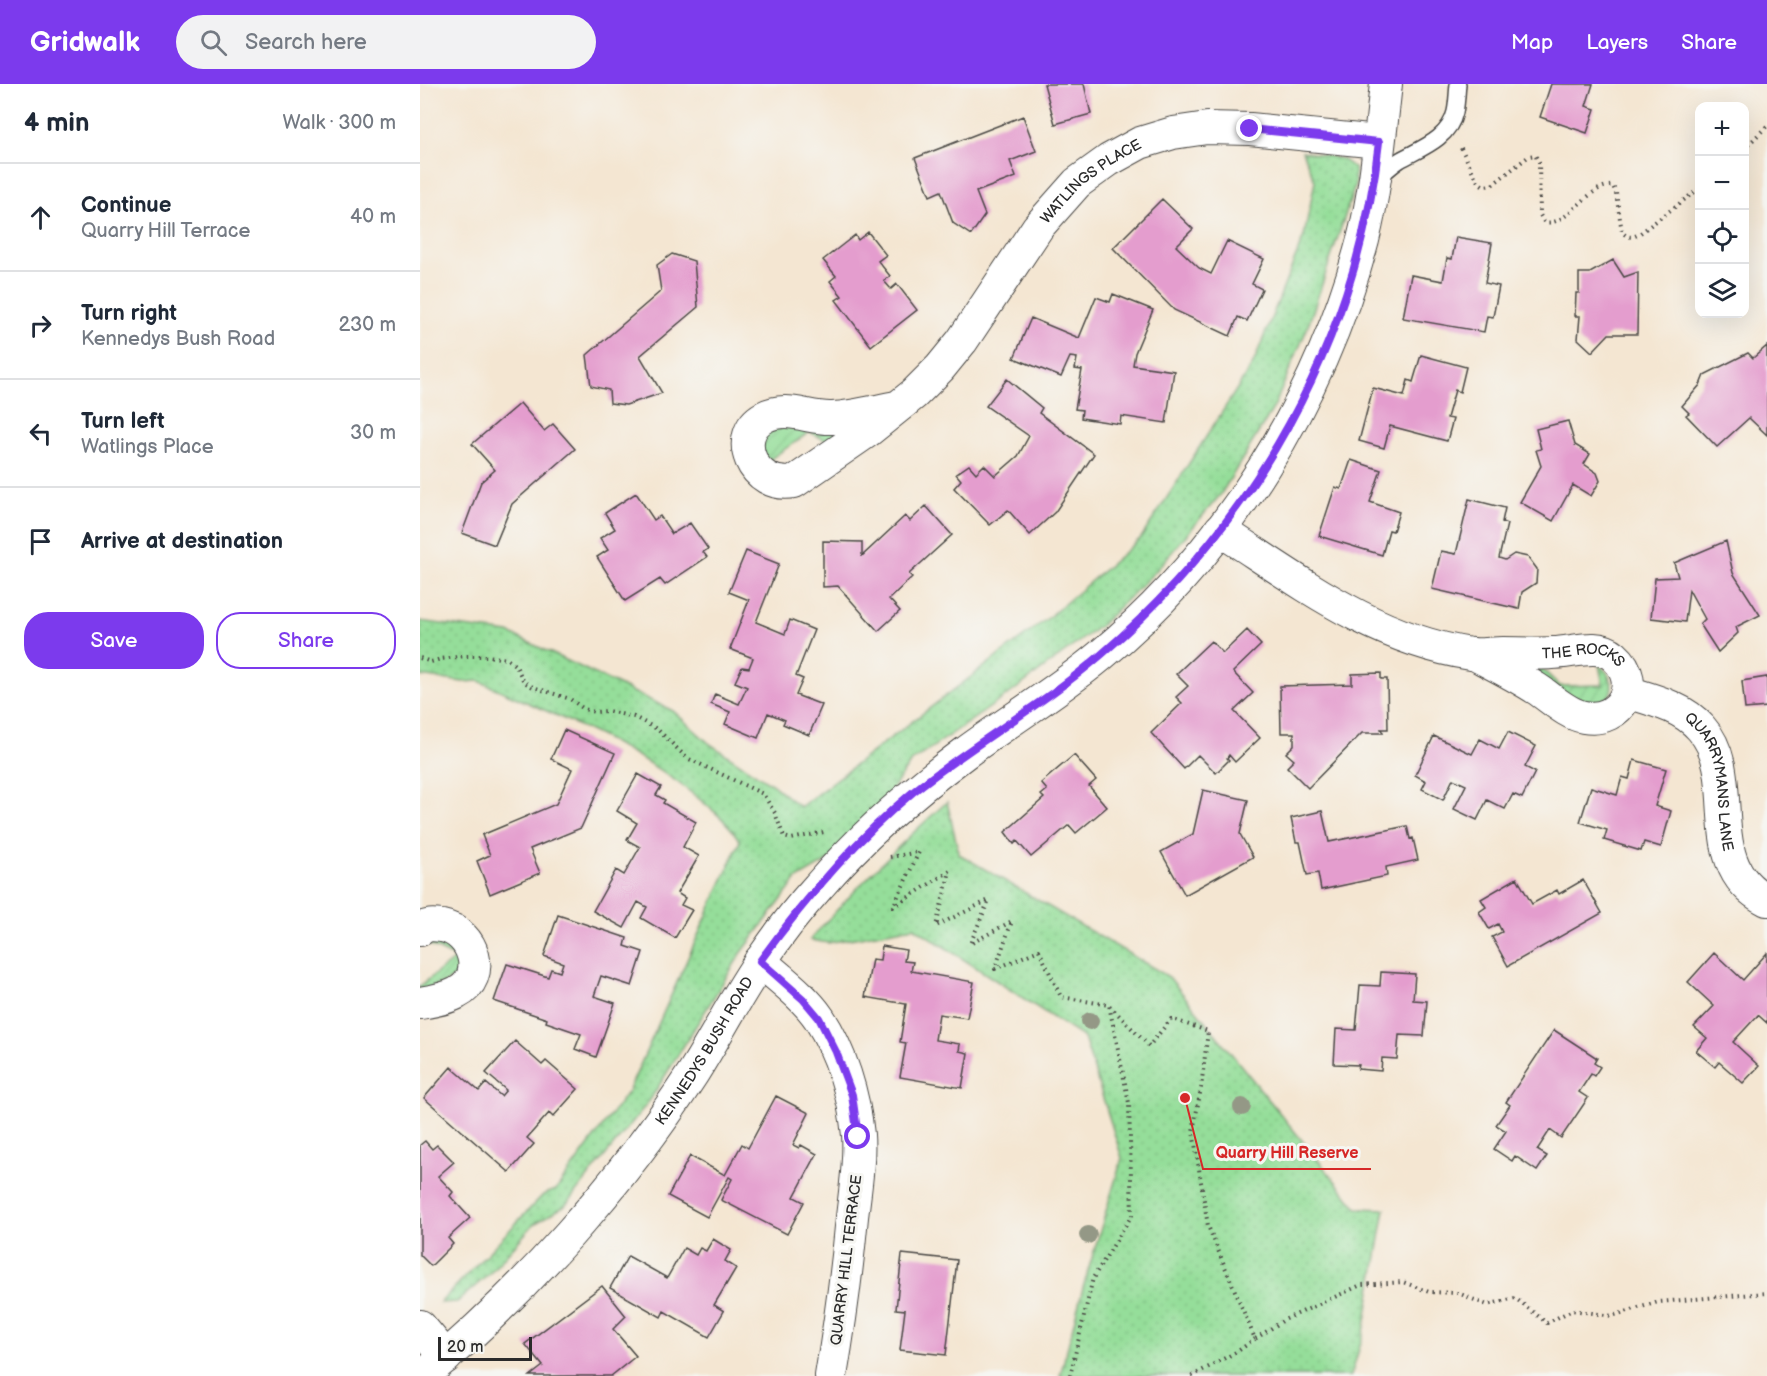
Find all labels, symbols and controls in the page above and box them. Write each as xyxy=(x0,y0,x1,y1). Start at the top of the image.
search box xyxy=(176,15,596,69)
text: Gridwalk xyxy=(30,26,140,59)
icon: search xyxy=(197,26,230,59)
text: Search here xyxy=(245,29,367,56)
text: Map xyxy=(1511,30,1553,55)
text: Layers xyxy=(1586,30,1648,55)
text: Share xyxy=(1681,30,1737,55)
map controls xyxy=(1695,102,1749,318)
button: + xyxy=(1695,102,1749,156)
text: 4 min xyxy=(24,108,89,139)
text: Walk · 300 m xyxy=(283,111,396,135)
route end xyxy=(1236,115,1262,141)
street label: WATLINGS PLACE xyxy=(1037,135,1145,228)
button: − xyxy=(1695,156,1749,210)
text: Continue xyxy=(81,192,171,219)
icon: ahead xyxy=(24,201,57,234)
text: 40 m xyxy=(350,205,396,229)
button: locate xyxy=(1695,210,1749,264)
text: Quarry Hill Terrace xyxy=(81,219,250,243)
button: layers xyxy=(1695,264,1749,318)
text: Turn right xyxy=(81,300,177,327)
icon: right xyxy=(24,309,57,342)
text: 230 m xyxy=(339,313,396,337)
text: Kennedys Bush Road xyxy=(81,327,275,351)
text: Turn left xyxy=(81,408,165,435)
icon: left xyxy=(24,417,57,450)
text: 30 m xyxy=(350,421,396,445)
text: Watlings Place xyxy=(81,435,214,459)
icon: arrive xyxy=(24,525,57,558)
text: Arrive at destination xyxy=(81,528,283,555)
button: Save xyxy=(24,612,204,669)
button: Share xyxy=(216,612,396,669)
street label: THE ROCKS xyxy=(1542,640,1629,671)
street label: QUARRYMANS LANE xyxy=(1681,708,1737,853)
street label: KENNEDYS BUSH ROAD xyxy=(651,973,758,1129)
route start xyxy=(844,1123,870,1149)
callout: Quarry Hill Reserve xyxy=(1203,1135,1371,1169)
text: Quarry Hill Reserve xyxy=(1216,1144,1358,1163)
street label: QUARRY HILL TERRACE xyxy=(827,1174,866,1346)
scale bar xyxy=(438,1334,532,1362)
text: 20 m xyxy=(447,1338,483,1357)

